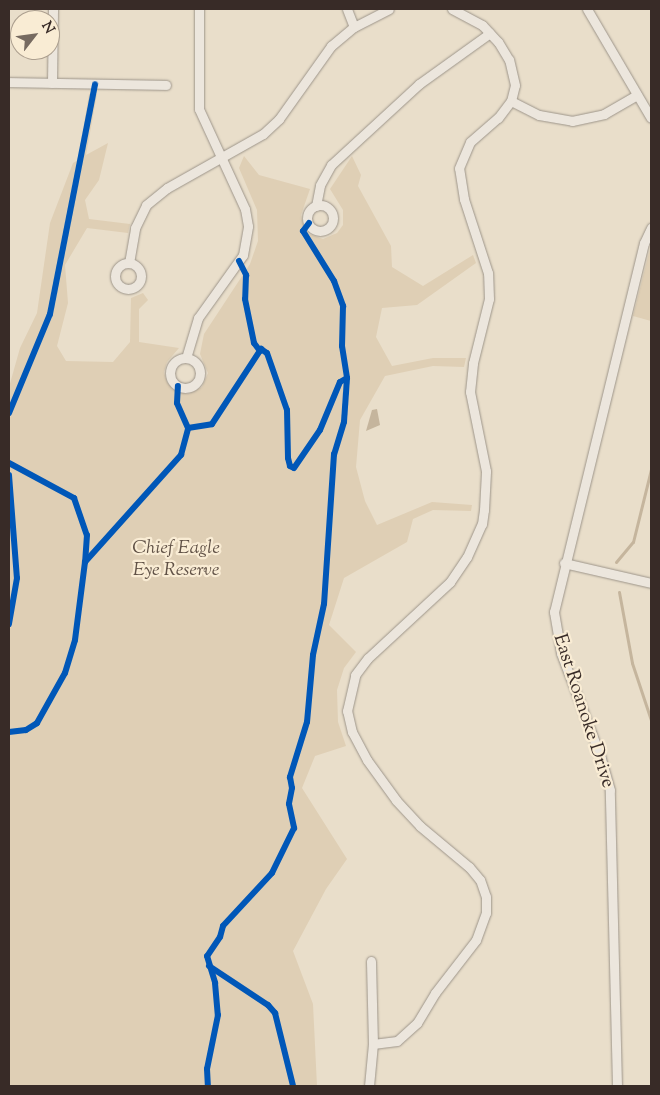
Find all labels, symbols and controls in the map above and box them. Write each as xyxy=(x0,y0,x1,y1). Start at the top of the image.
north arrow xyxy=(10,10,60,60)
text: N xyxy=(36,18,59,38)
park label: Chief Eagle Eye Reserve xyxy=(132,538,220,582)
street label: East Roanoke Drive xyxy=(547,631,619,791)

